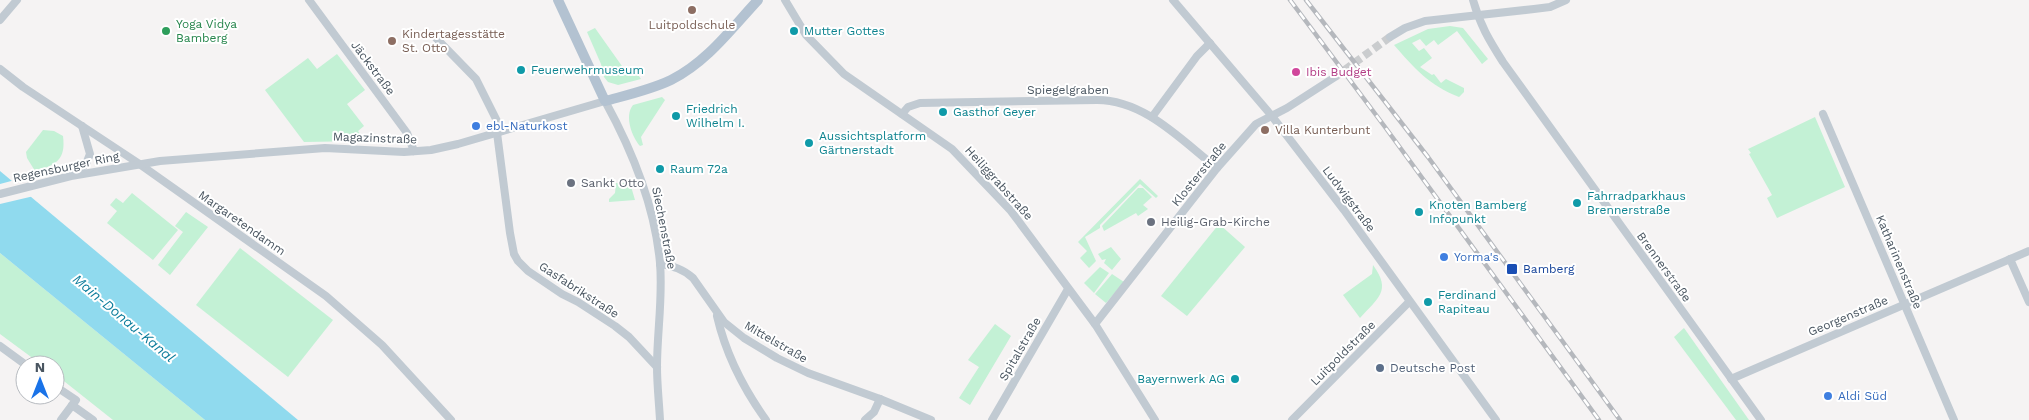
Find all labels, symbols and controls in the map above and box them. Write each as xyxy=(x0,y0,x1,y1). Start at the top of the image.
marker: Luitpoldschule xyxy=(686,4,698,16)
place label: Yoga Vidya Bamberg xyxy=(176,17,237,45)
place label: Luitpoldschule xyxy=(648,18,736,32)
place label: Mutter Gottes xyxy=(804,24,885,38)
marker: Yoga Vidya Bamberg xyxy=(160,25,172,37)
marker: Mutter Gottes xyxy=(788,25,800,37)
place label: Kindertagesstätte St. Otto xyxy=(402,27,505,55)
marker: Kindertagesstätte St. Otto xyxy=(386,35,398,47)
street label: Jäckstraße xyxy=(348,38,398,98)
place label: Feuerwehrmuseum xyxy=(531,63,644,77)
marker: Feuerwehrmuseum xyxy=(515,64,527,76)
place label: Ibis Budget xyxy=(1306,65,1372,79)
marker: Ibis Budget xyxy=(1290,66,1302,78)
street label: Spiegelgraben xyxy=(1027,83,1109,97)
place label: Friedrich Wilhelm I. xyxy=(686,102,745,130)
place label: Gasthof Geyer xyxy=(953,105,1036,119)
marker: Gasthof Geyer xyxy=(937,106,949,118)
marker: Friedrich Wilhelm I. xyxy=(670,110,682,122)
place label: ebl-Naturkost xyxy=(486,119,568,133)
marker: ebl-Naturkost xyxy=(470,120,482,132)
place label: Villa Kunterbunt xyxy=(1275,123,1370,137)
marker: Villa Kunterbunt xyxy=(1259,124,1271,136)
place label: Aussichtsplatform Gärtnerstadt xyxy=(819,129,926,157)
street label: Magazinstraße xyxy=(333,130,417,146)
marker: Aussichtsplatform Gärtnerstadt xyxy=(803,137,815,149)
street label: Klosterstraße xyxy=(1169,139,1229,209)
street label: Heiliggrabstraße xyxy=(962,143,1036,223)
street label: Regensburger Ring xyxy=(12,149,121,185)
place label: Raum 72a xyxy=(670,162,728,176)
marker: Raum 72a xyxy=(654,163,666,175)
street label: Ludwigstraße xyxy=(1320,163,1378,235)
place label: Sankt Otto xyxy=(581,176,644,190)
marker: Sankt Otto xyxy=(565,177,577,189)
street label: Siechenstraße xyxy=(649,186,679,270)
street label: Margaretendamm xyxy=(196,188,288,258)
place label: Fahrradparkhaus Brennerstraße xyxy=(1587,189,1686,217)
marker: Fahrradparkhaus Brennerstraße xyxy=(1571,197,1583,209)
place label: Knoten Bamberg Infopunkt xyxy=(1429,198,1527,226)
marker: Knoten Bamberg Infopunkt xyxy=(1413,206,1425,218)
street label: Katharinenstraße xyxy=(1873,213,1925,311)
place label: Heilig-Grab-Kirche xyxy=(1161,215,1270,229)
marker: Heilig-Grab-Kirche xyxy=(1145,216,1157,228)
street label: Brennerstraße xyxy=(1634,229,1694,305)
place label: Yorma's xyxy=(1454,250,1499,264)
marker: Yorma's xyxy=(1438,251,1450,263)
street label: Gasfabrikstraße xyxy=(536,259,622,321)
marker: Bamberg xyxy=(1505,262,1519,276)
place label: Bamberg xyxy=(1523,262,1575,276)
water label: Main-Donau-Kanal xyxy=(70,271,178,365)
place label: Ferdinand Rapiteau xyxy=(1438,288,1496,316)
street label: Georgenstraße xyxy=(1806,293,1890,339)
marker: Ferdinand Rapiteau xyxy=(1422,296,1434,308)
street label: Spitalstraße xyxy=(996,315,1044,383)
street label: Mittelstraße xyxy=(742,318,810,366)
street label: Luitpoldstraße xyxy=(1308,318,1378,388)
north arrow xyxy=(15,355,65,405)
text: N xyxy=(35,359,45,375)
place label: Deutsche Post xyxy=(1390,361,1475,375)
marker: Deutsche Post xyxy=(1374,362,1386,374)
place label: Bayernwerk AG xyxy=(1137,372,1225,386)
marker: Bayernwerk AG xyxy=(1229,373,1241,385)
place label: Aldi Süd xyxy=(1838,389,1887,403)
marker: Aldi Süd xyxy=(1822,390,1834,402)

